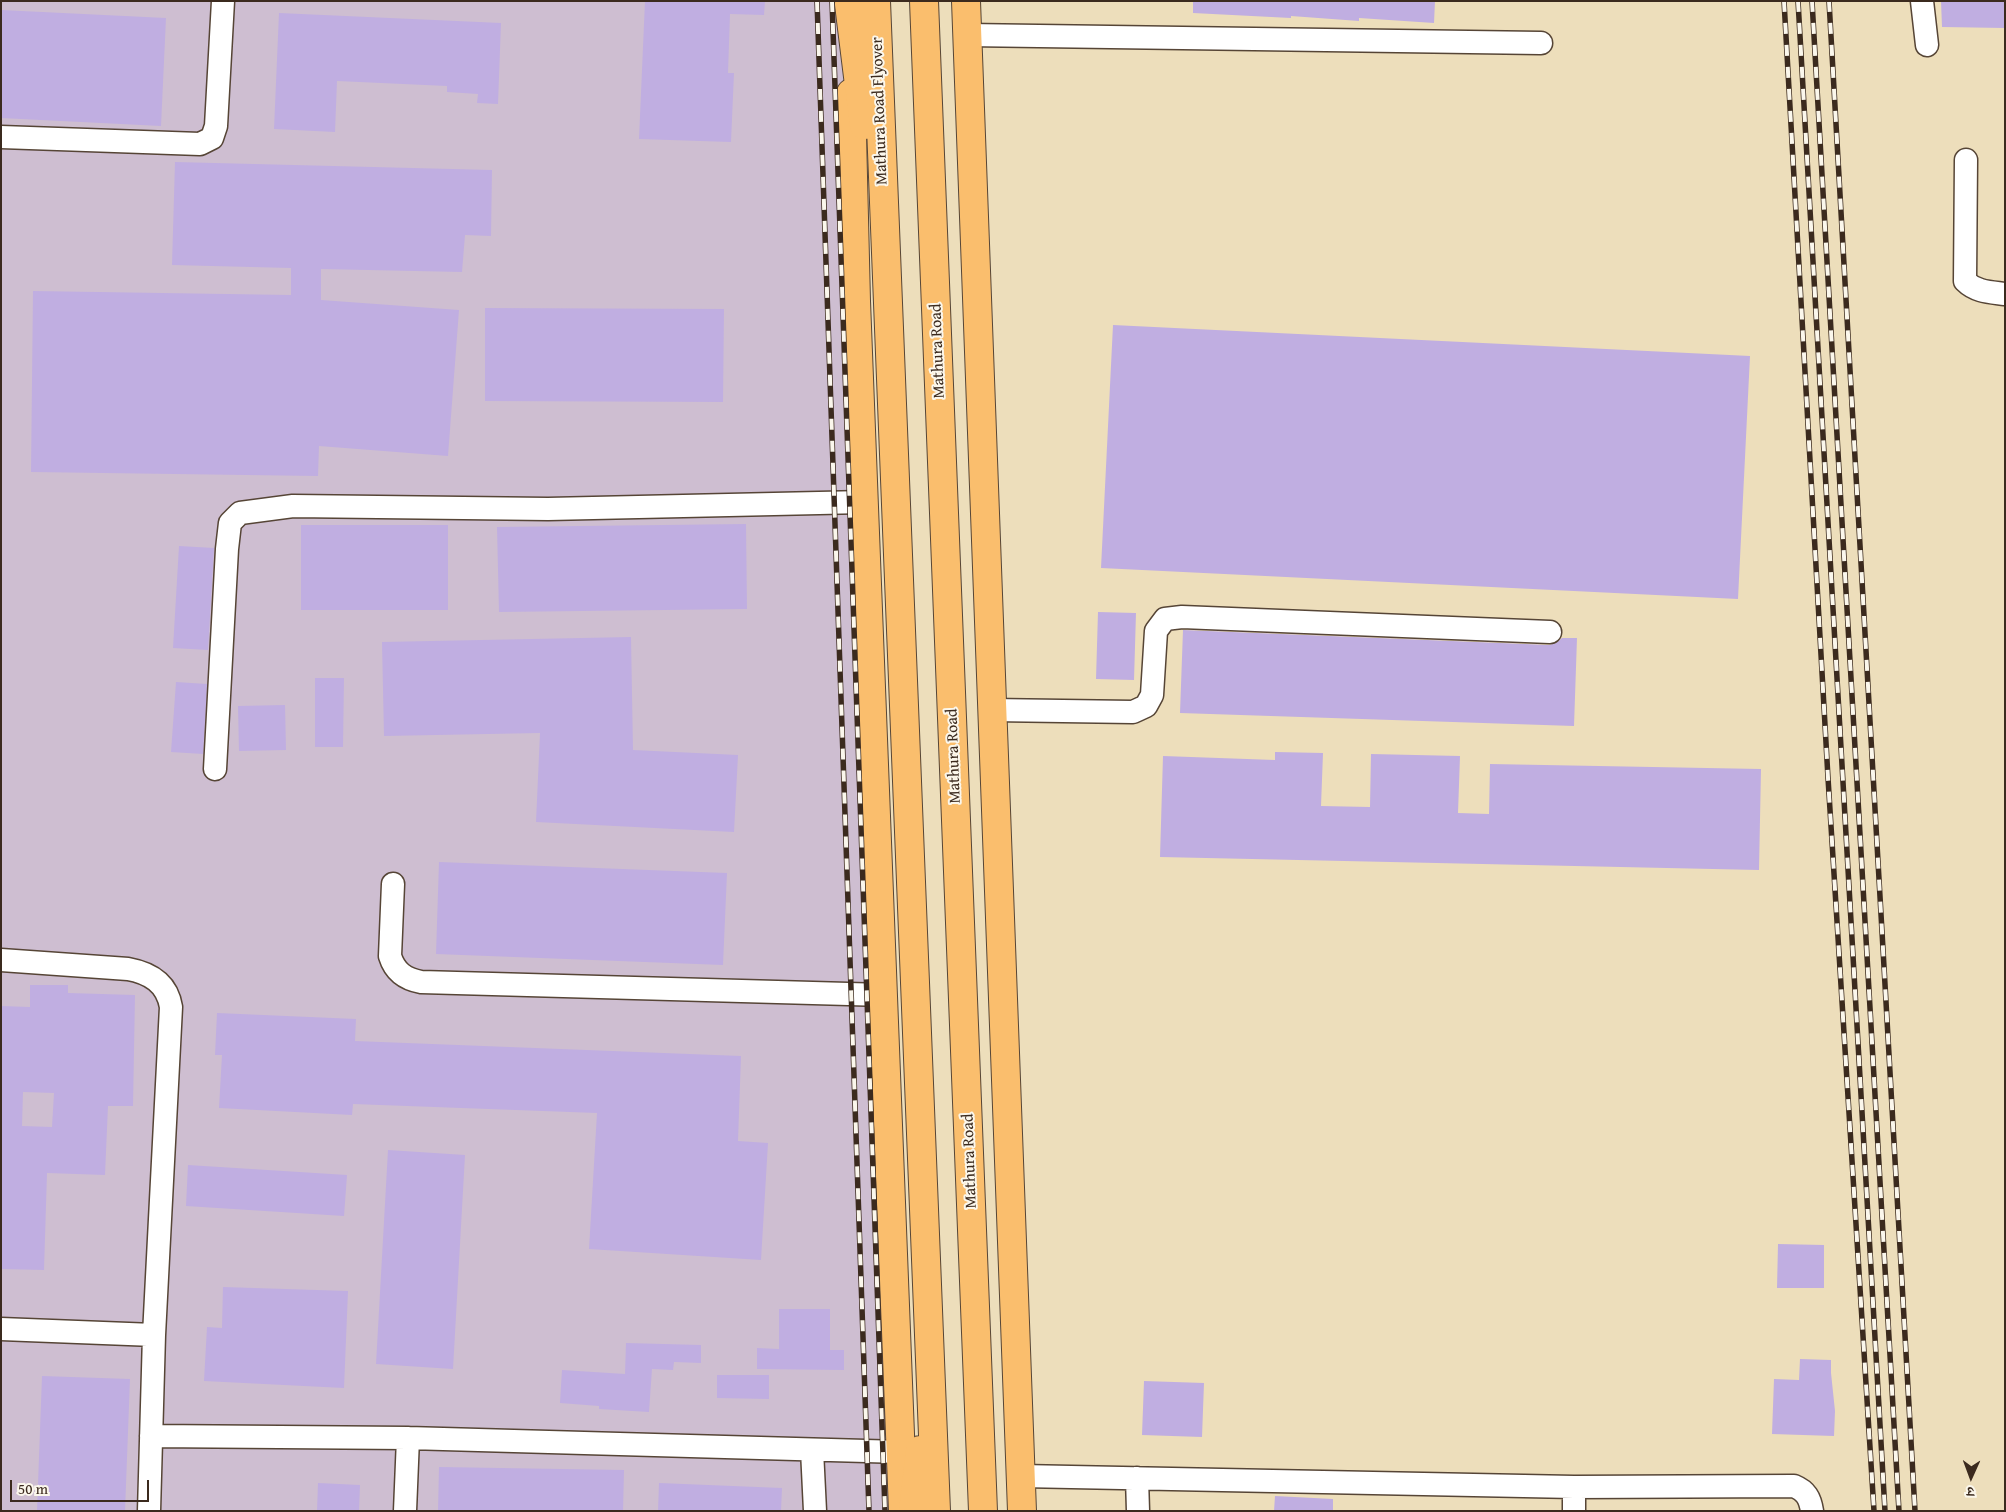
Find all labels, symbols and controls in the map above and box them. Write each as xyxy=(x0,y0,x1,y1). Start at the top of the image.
street label: Mathura Road Flyover xyxy=(868,37,892,185)
street label: Mathura Road xyxy=(927,303,949,399)
street label: Mathura Road xyxy=(943,708,965,804)
street label: Mathura Road xyxy=(959,1113,981,1209)
north arrow xyxy=(1946,1452,1996,1502)
scale bar xyxy=(12,1470,151,1502)
text: 50 m xyxy=(18,1478,48,1499)
text: उ xyxy=(1967,1482,1974,1502)

